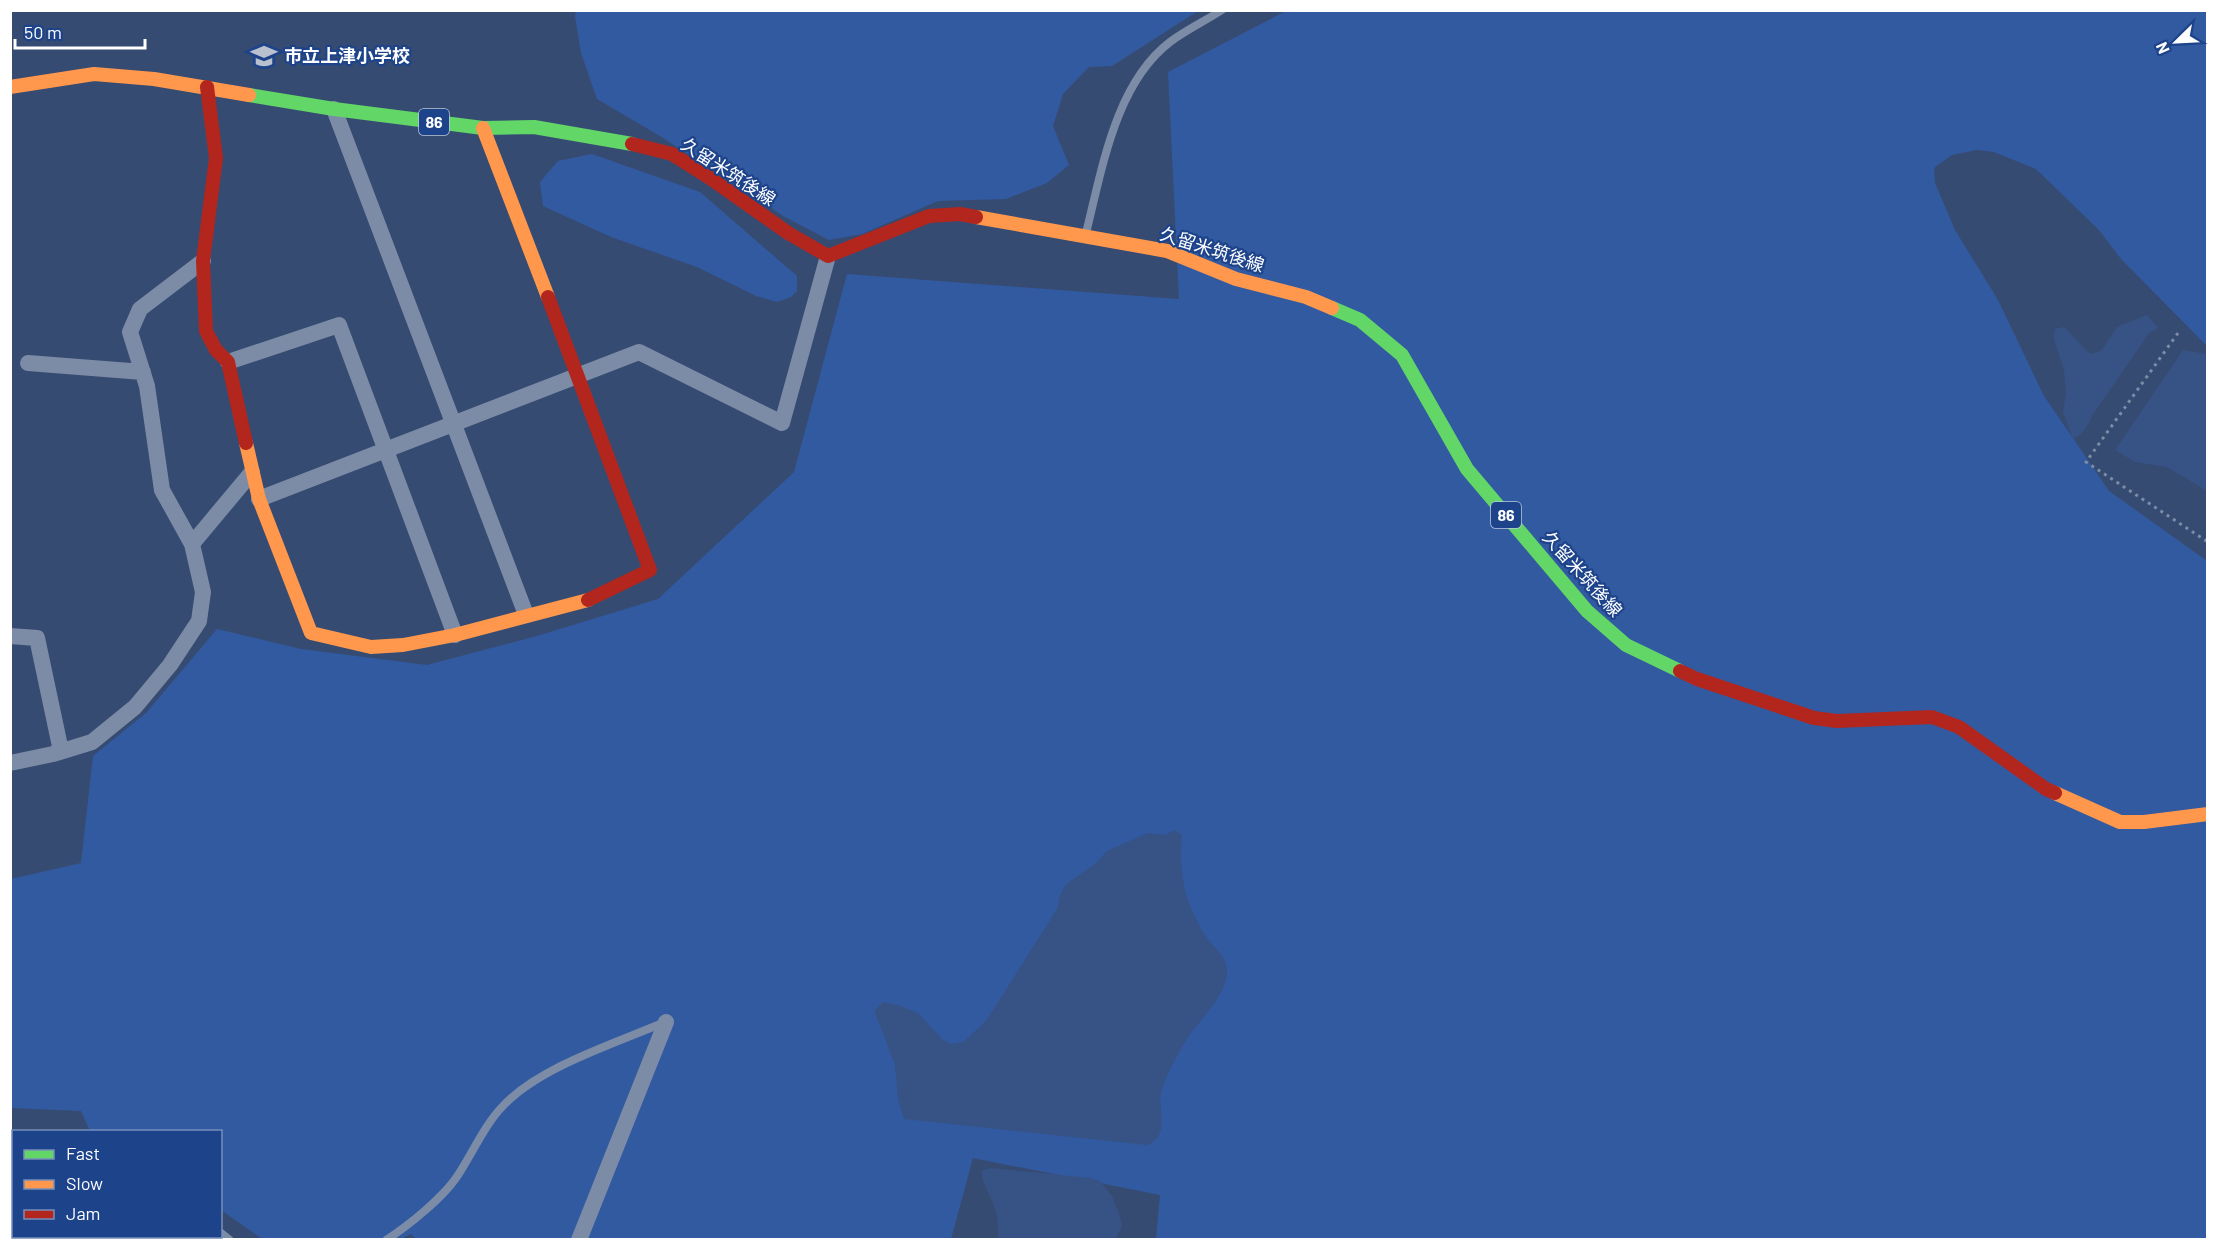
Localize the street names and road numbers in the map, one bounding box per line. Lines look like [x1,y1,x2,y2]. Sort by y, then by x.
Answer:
road number: 86 [419,109,449,135]
street label: 久留米筑後線 [677,133,780,210]
street label: 久留米筑後線 [1158,222,1267,276]
road number: 86 [1491,502,1521,528]
street label: 久留米筑後線 [1538,526,1627,621]

